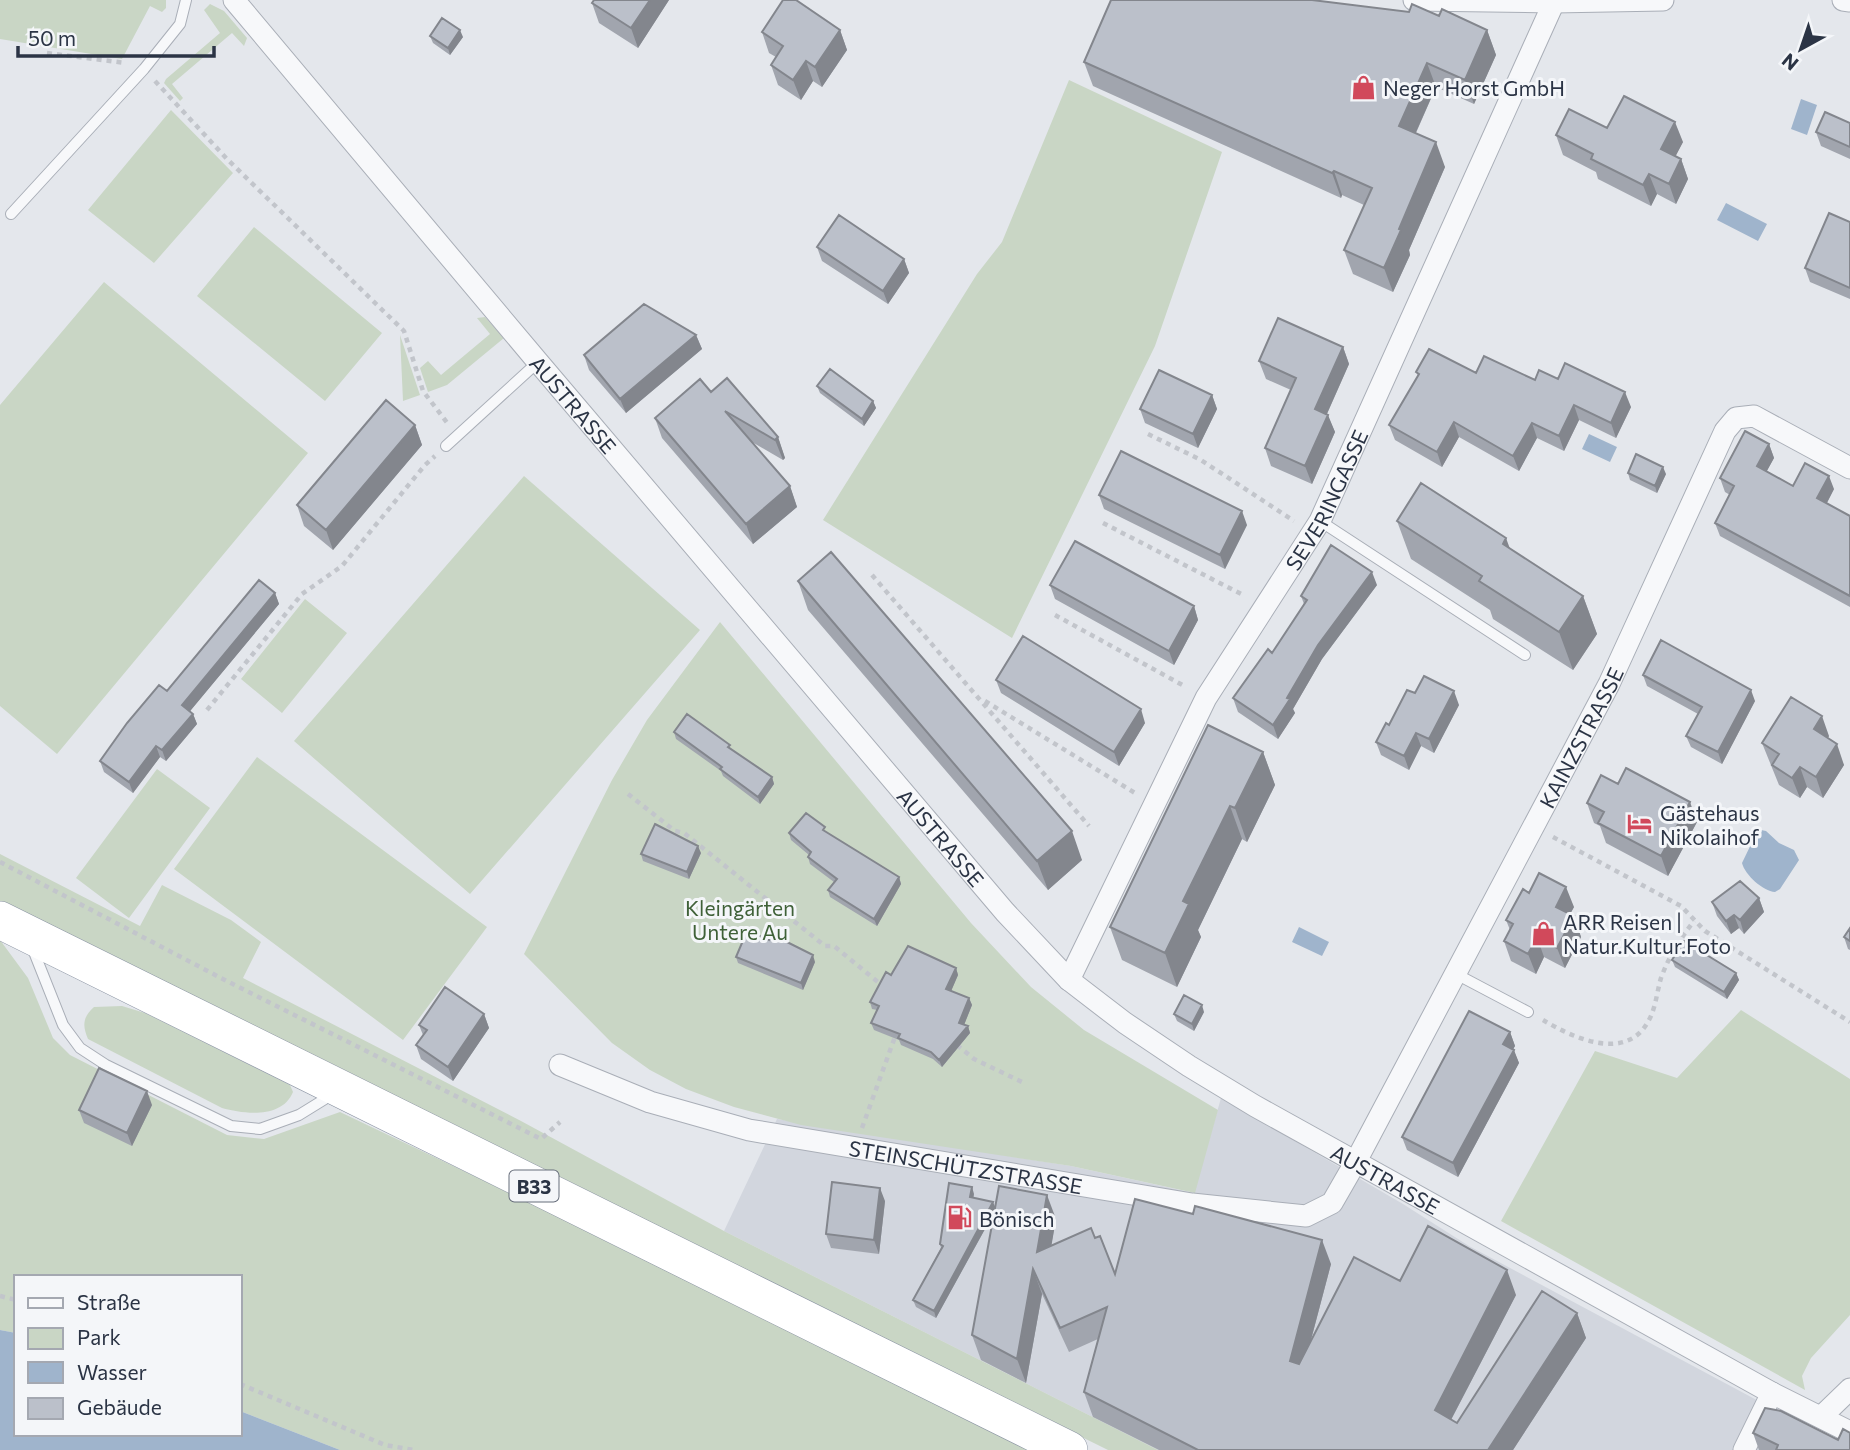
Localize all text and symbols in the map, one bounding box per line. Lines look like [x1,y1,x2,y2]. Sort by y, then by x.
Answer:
scale bar [18,14,214,58]
north arrow [1766,14,1836,84]
text: 50 m [28,25,76,50]
text: N [1777,49,1803,76]
shop icon: Neger Horst GmbH [1349,73,1377,101]
place label: Neger Horst GmbH [1383,75,1565,100]
street label: AUSTRASSE [525,350,622,458]
street label: SEVERINGASSE [1280,425,1372,574]
street label: KAINZSTRASSE [1533,663,1628,812]
street label: AUSTRASSE [893,783,990,891]
place label: Gästehaus Nikolaihof [1660,800,1760,849]
hotel icon: Gästehaus Nikolaihof [1626,810,1654,838]
park label: Kleingärten Untere Au [685,895,795,944]
place label: ARR Reisen | Natur.Kultur.Foto [1563,909,1731,958]
shop icon: ARR Reisen | Natur.Kultur.Foto [1529,919,1557,947]
street label: STEINSCHÜTZSTRASSE [847,1134,1084,1198]
street label: AUSTRASSE [1327,1138,1444,1219]
road number: B33 [510,1170,558,1202]
fuel station icon: Bönisch [945,1204,973,1232]
place label: Bönisch [979,1206,1055,1231]
legend [14,1275,242,1436]
text: Straße [77,1289,141,1314]
text: Park [77,1324,121,1349]
text: Wasser [77,1359,147,1384]
text: Gebäude [77,1394,162,1419]

